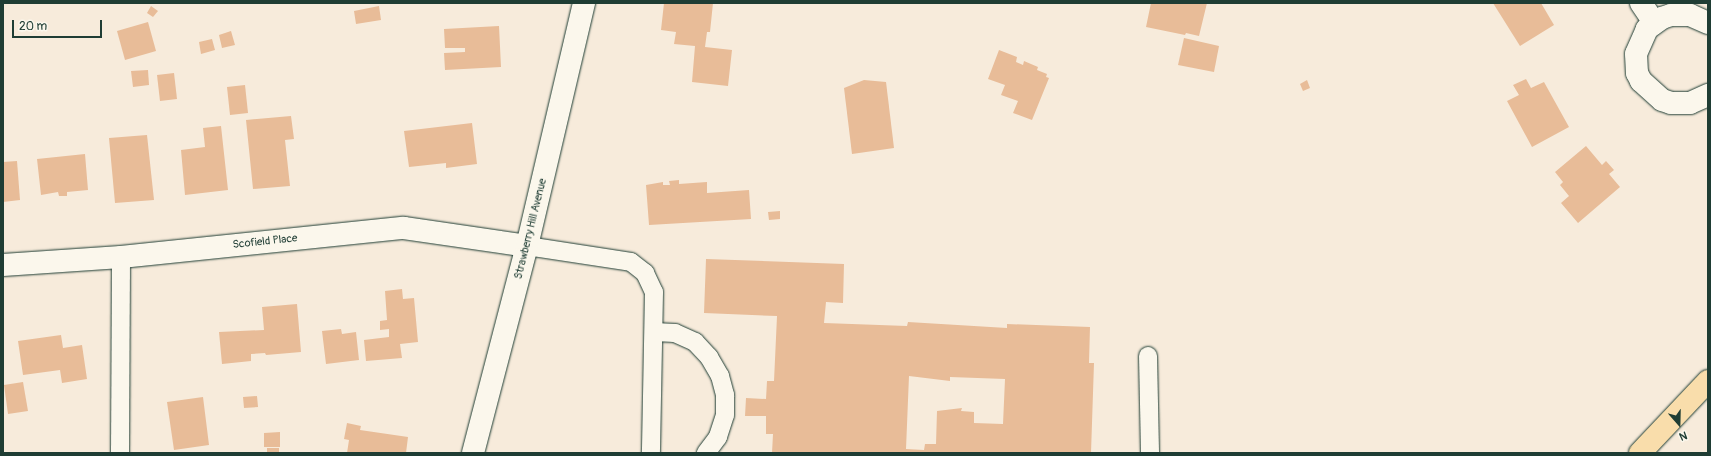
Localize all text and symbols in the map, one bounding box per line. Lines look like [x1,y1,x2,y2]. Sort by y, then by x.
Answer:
scale bar [14,12,104,38]
text: 20 m [19,19,47,34]
street label: Strawberry Hill Avenue [512,177,550,281]
street label: Scofield Place [232,232,298,252]
north arrow [1659,404,1699,444]
text: N [1678,428,1689,443]

